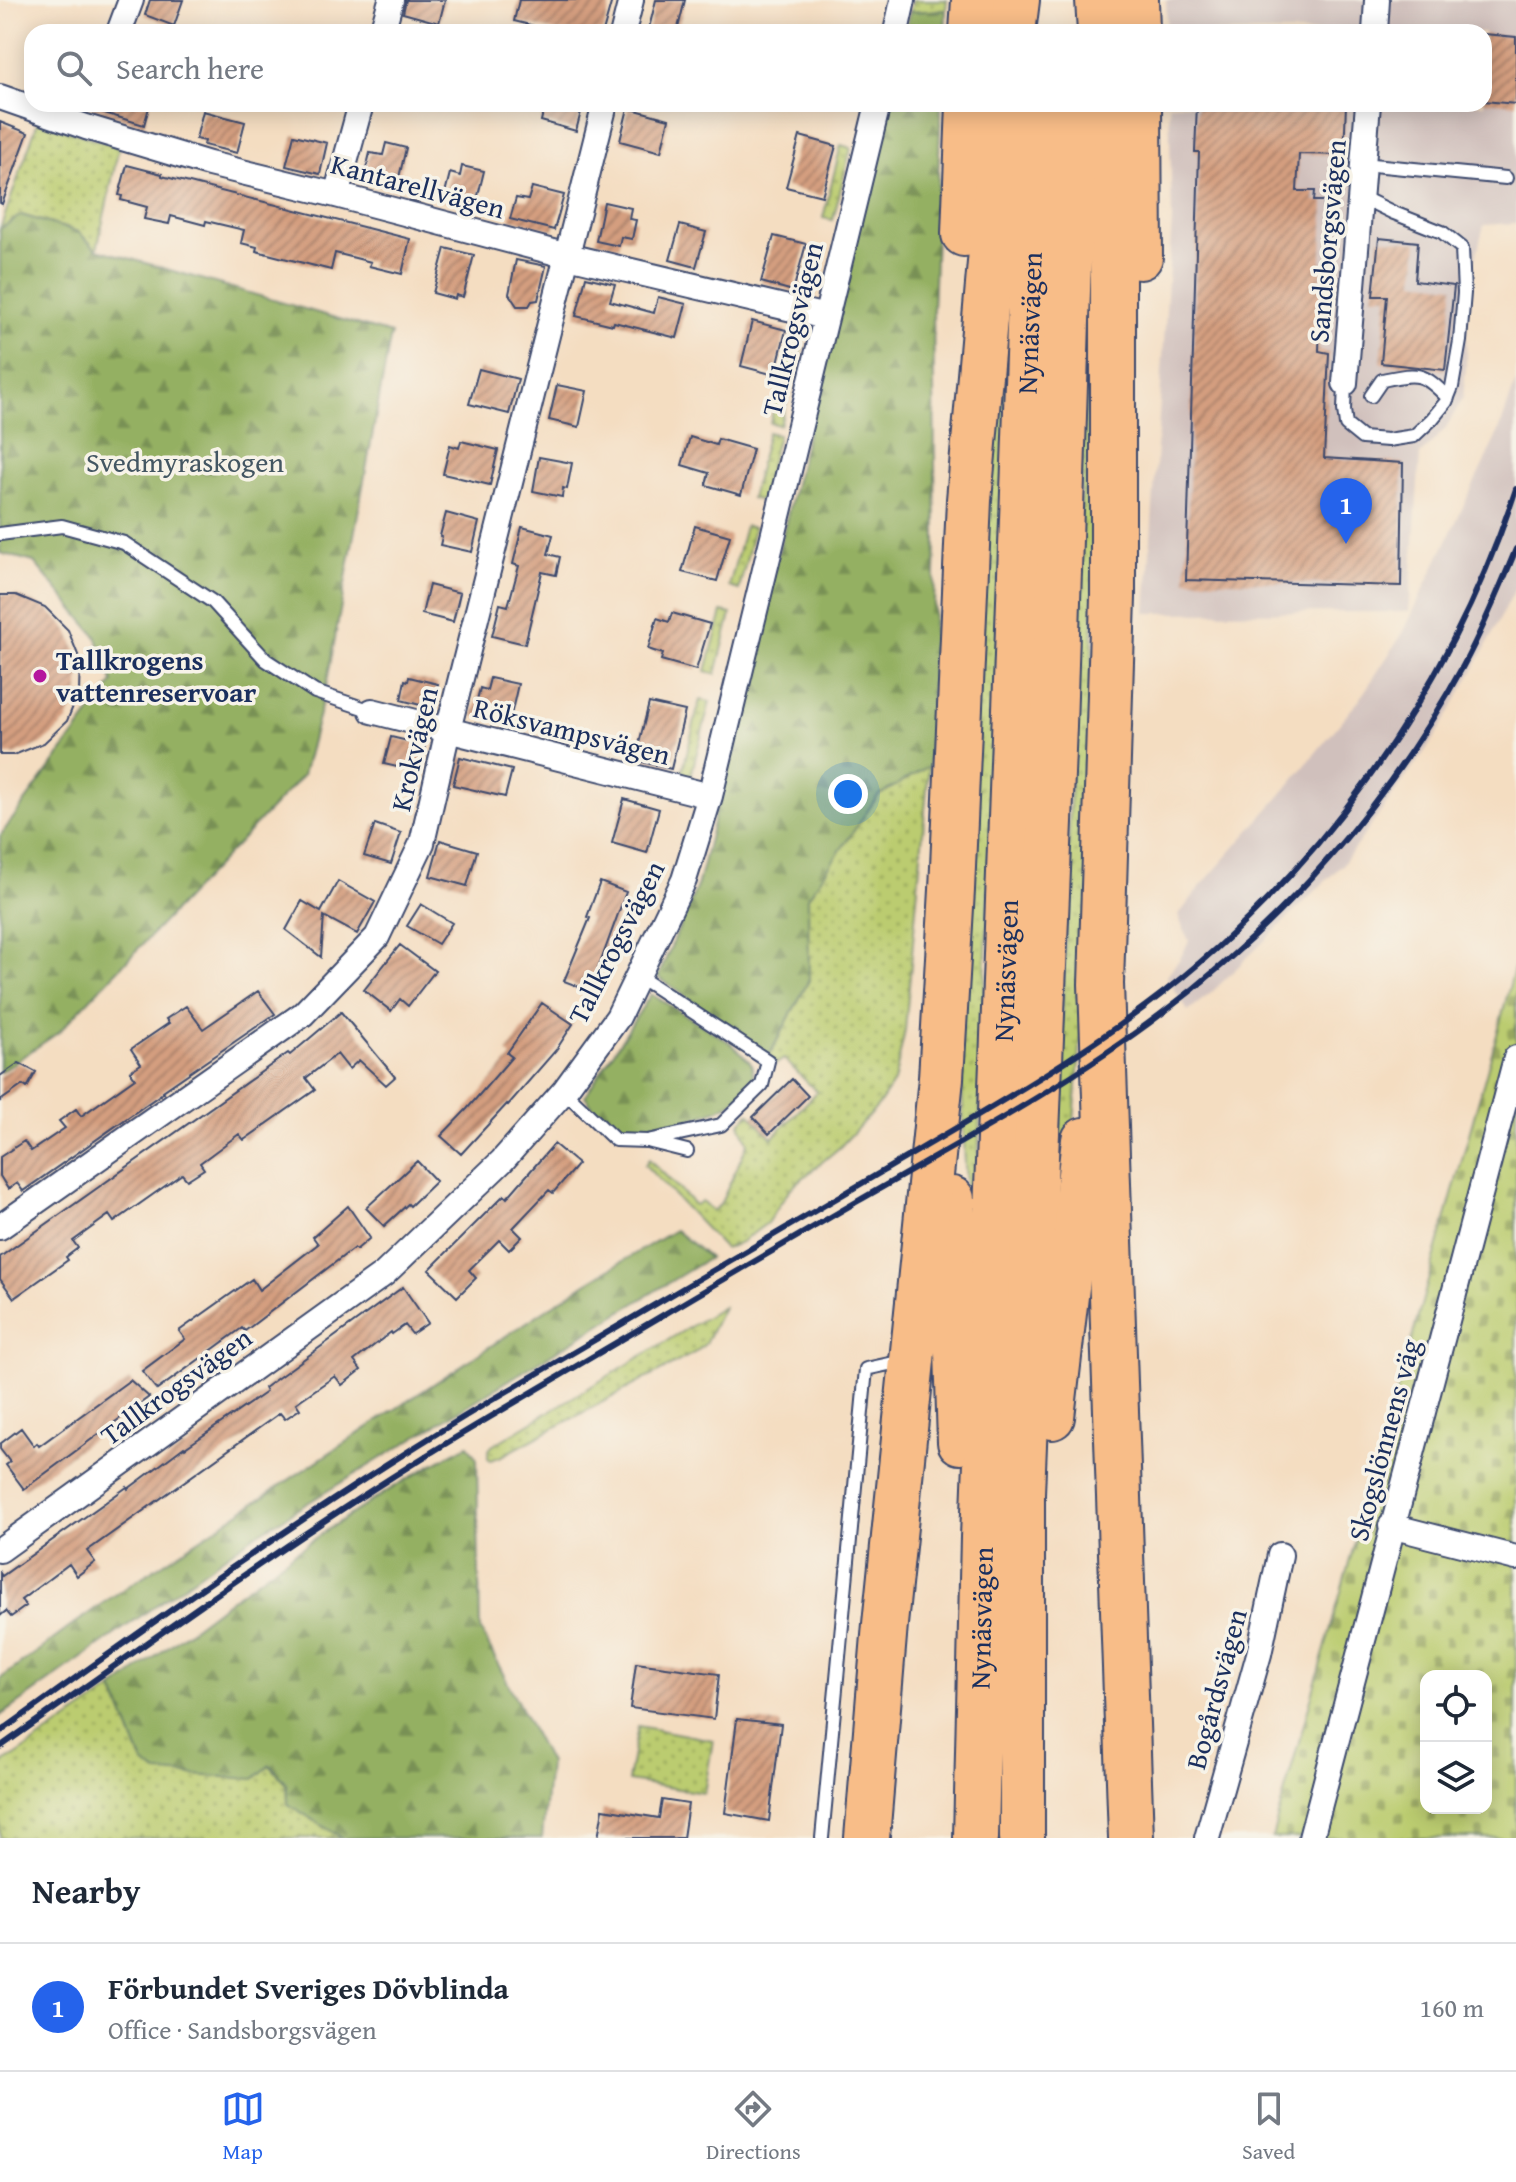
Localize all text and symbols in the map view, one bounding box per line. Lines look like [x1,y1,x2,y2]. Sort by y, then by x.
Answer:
search box [24,24,1492,112]
icon: search [52,46,96,90]
text: Search here [116,46,264,90]
street label: Sandsborgsvägen [1297,137,1356,344]
street label: Kantarellvägen [327,143,510,229]
street label: Tallkrogsvägen [750,237,833,420]
street label: Nynäsvägen [1006,251,1052,395]
park label: Svedmyraskogen [86,441,284,482]
pin: 1 [1320,478,1372,544]
place label: Tallkrogens vattenreservoar [56,639,257,712]
marker: Tallkrogens vattenreservoar [31,667,49,685]
street label: Krokvägen [379,683,448,815]
street label: Röksvampsvägen [469,686,675,775]
your location [828,774,868,814]
street label: Tallkrogsvägen [557,853,674,1030]
street label: Nynäsvägen [982,898,1028,1042]
street label: Tallkrogsvägen [92,1316,260,1455]
street label: Skogslönnens väg [1337,1334,1430,1545]
street label: Nynäsvägen [958,1546,1003,1690]
street label: Bogårdsvägen [1174,1604,1257,1774]
map controls [1420,1670,1492,1814]
button: locate [1420,1670,1492,1742]
button: layers [1420,1742,1492,1814]
text: Nearby [32,1866,141,1915]
text: Förbundet Sveriges Dövblinda [108,1966,509,2010]
text: 1 [51,1988,65,2027]
text: 160 m [1419,1988,1484,2027]
text: Office · Sandsborgsvägen [108,2010,377,2049]
tab: Map [221,2087,265,2167]
tab: Directions [706,2087,801,2167]
tab: Saved [1242,2087,1295,2167]

